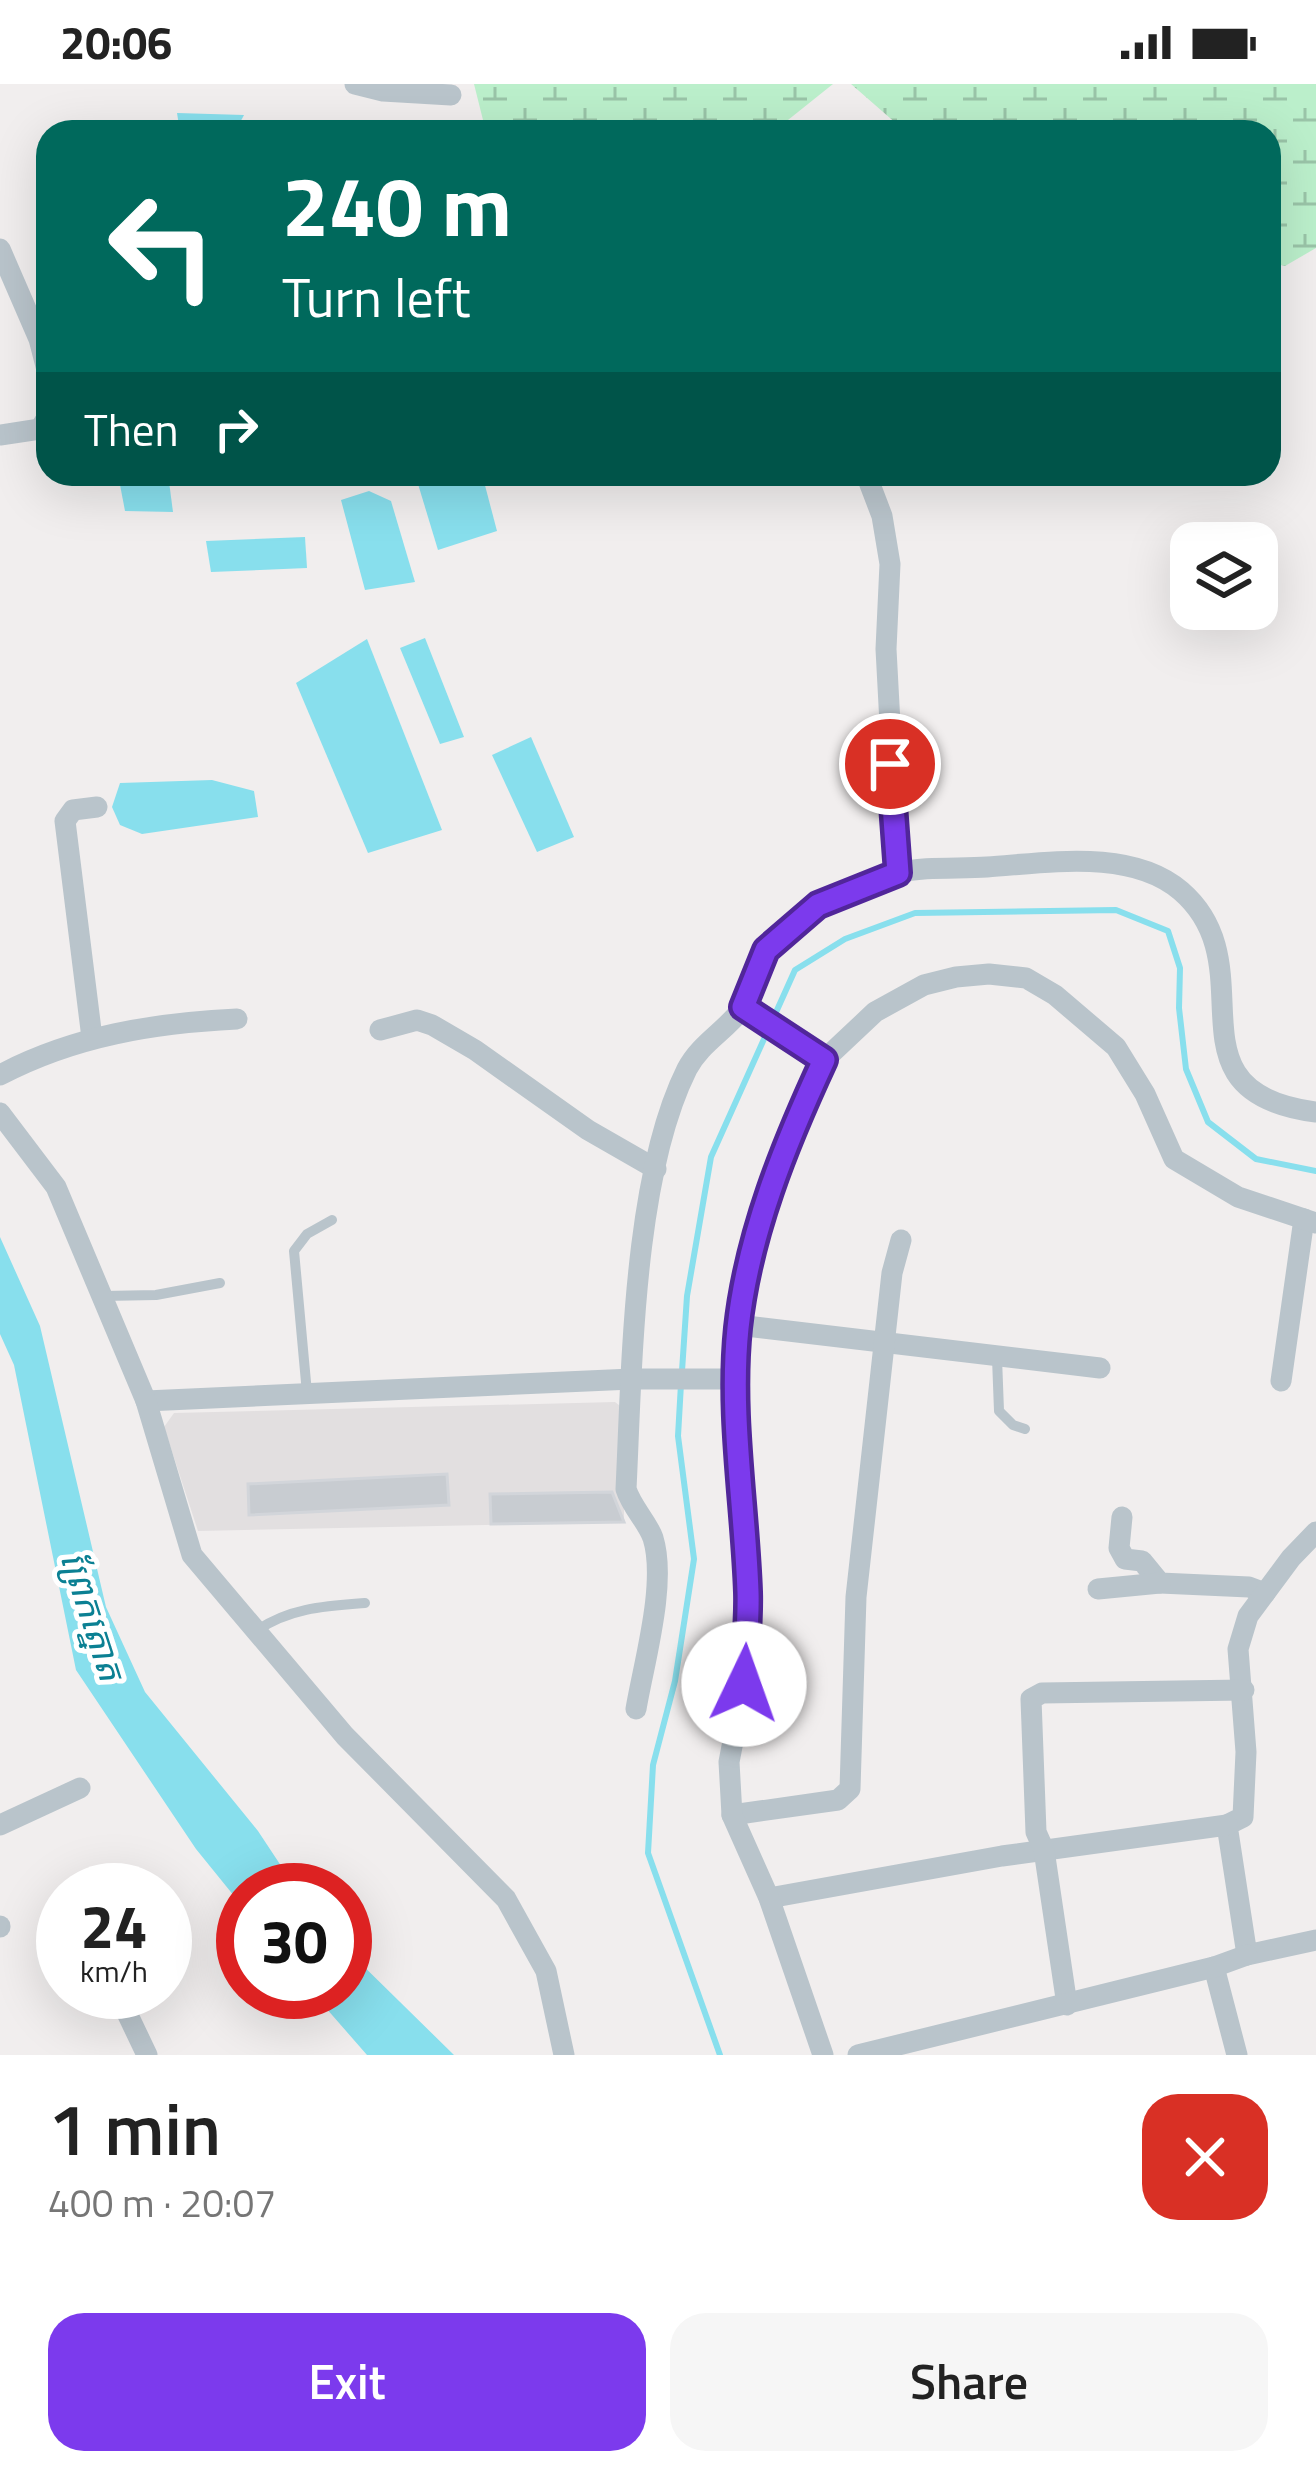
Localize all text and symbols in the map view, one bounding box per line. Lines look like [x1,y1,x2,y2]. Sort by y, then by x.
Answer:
text: 20:06 [60,8,172,76]
text: 240 m [282,141,512,269]
icon: left [84,168,240,324]
text: Turn left [282,256,471,338]
text: Then [84,395,179,463]
icon: right [203,396,269,462]
map controls [1170,522,1278,630]
button: layers [1170,522,1278,630]
pin [839,713,941,815]
icon: arrive [857,731,923,797]
water label: ព្រែកត្នោត [47,1544,141,1690]
position arrow [681,1621,807,1747]
speed limit sign: 30 [216,1863,372,2019]
text: 24 [80,1880,148,1971]
text: km/h [80,1948,148,1994]
text: 1 min [48,2073,221,2183]
button: close [1142,2094,1268,2220]
text: 400 m · 20:07 [48,2173,276,2232]
button: Exit [48,2313,646,2451]
button: Share [670,2313,1268,2451]

